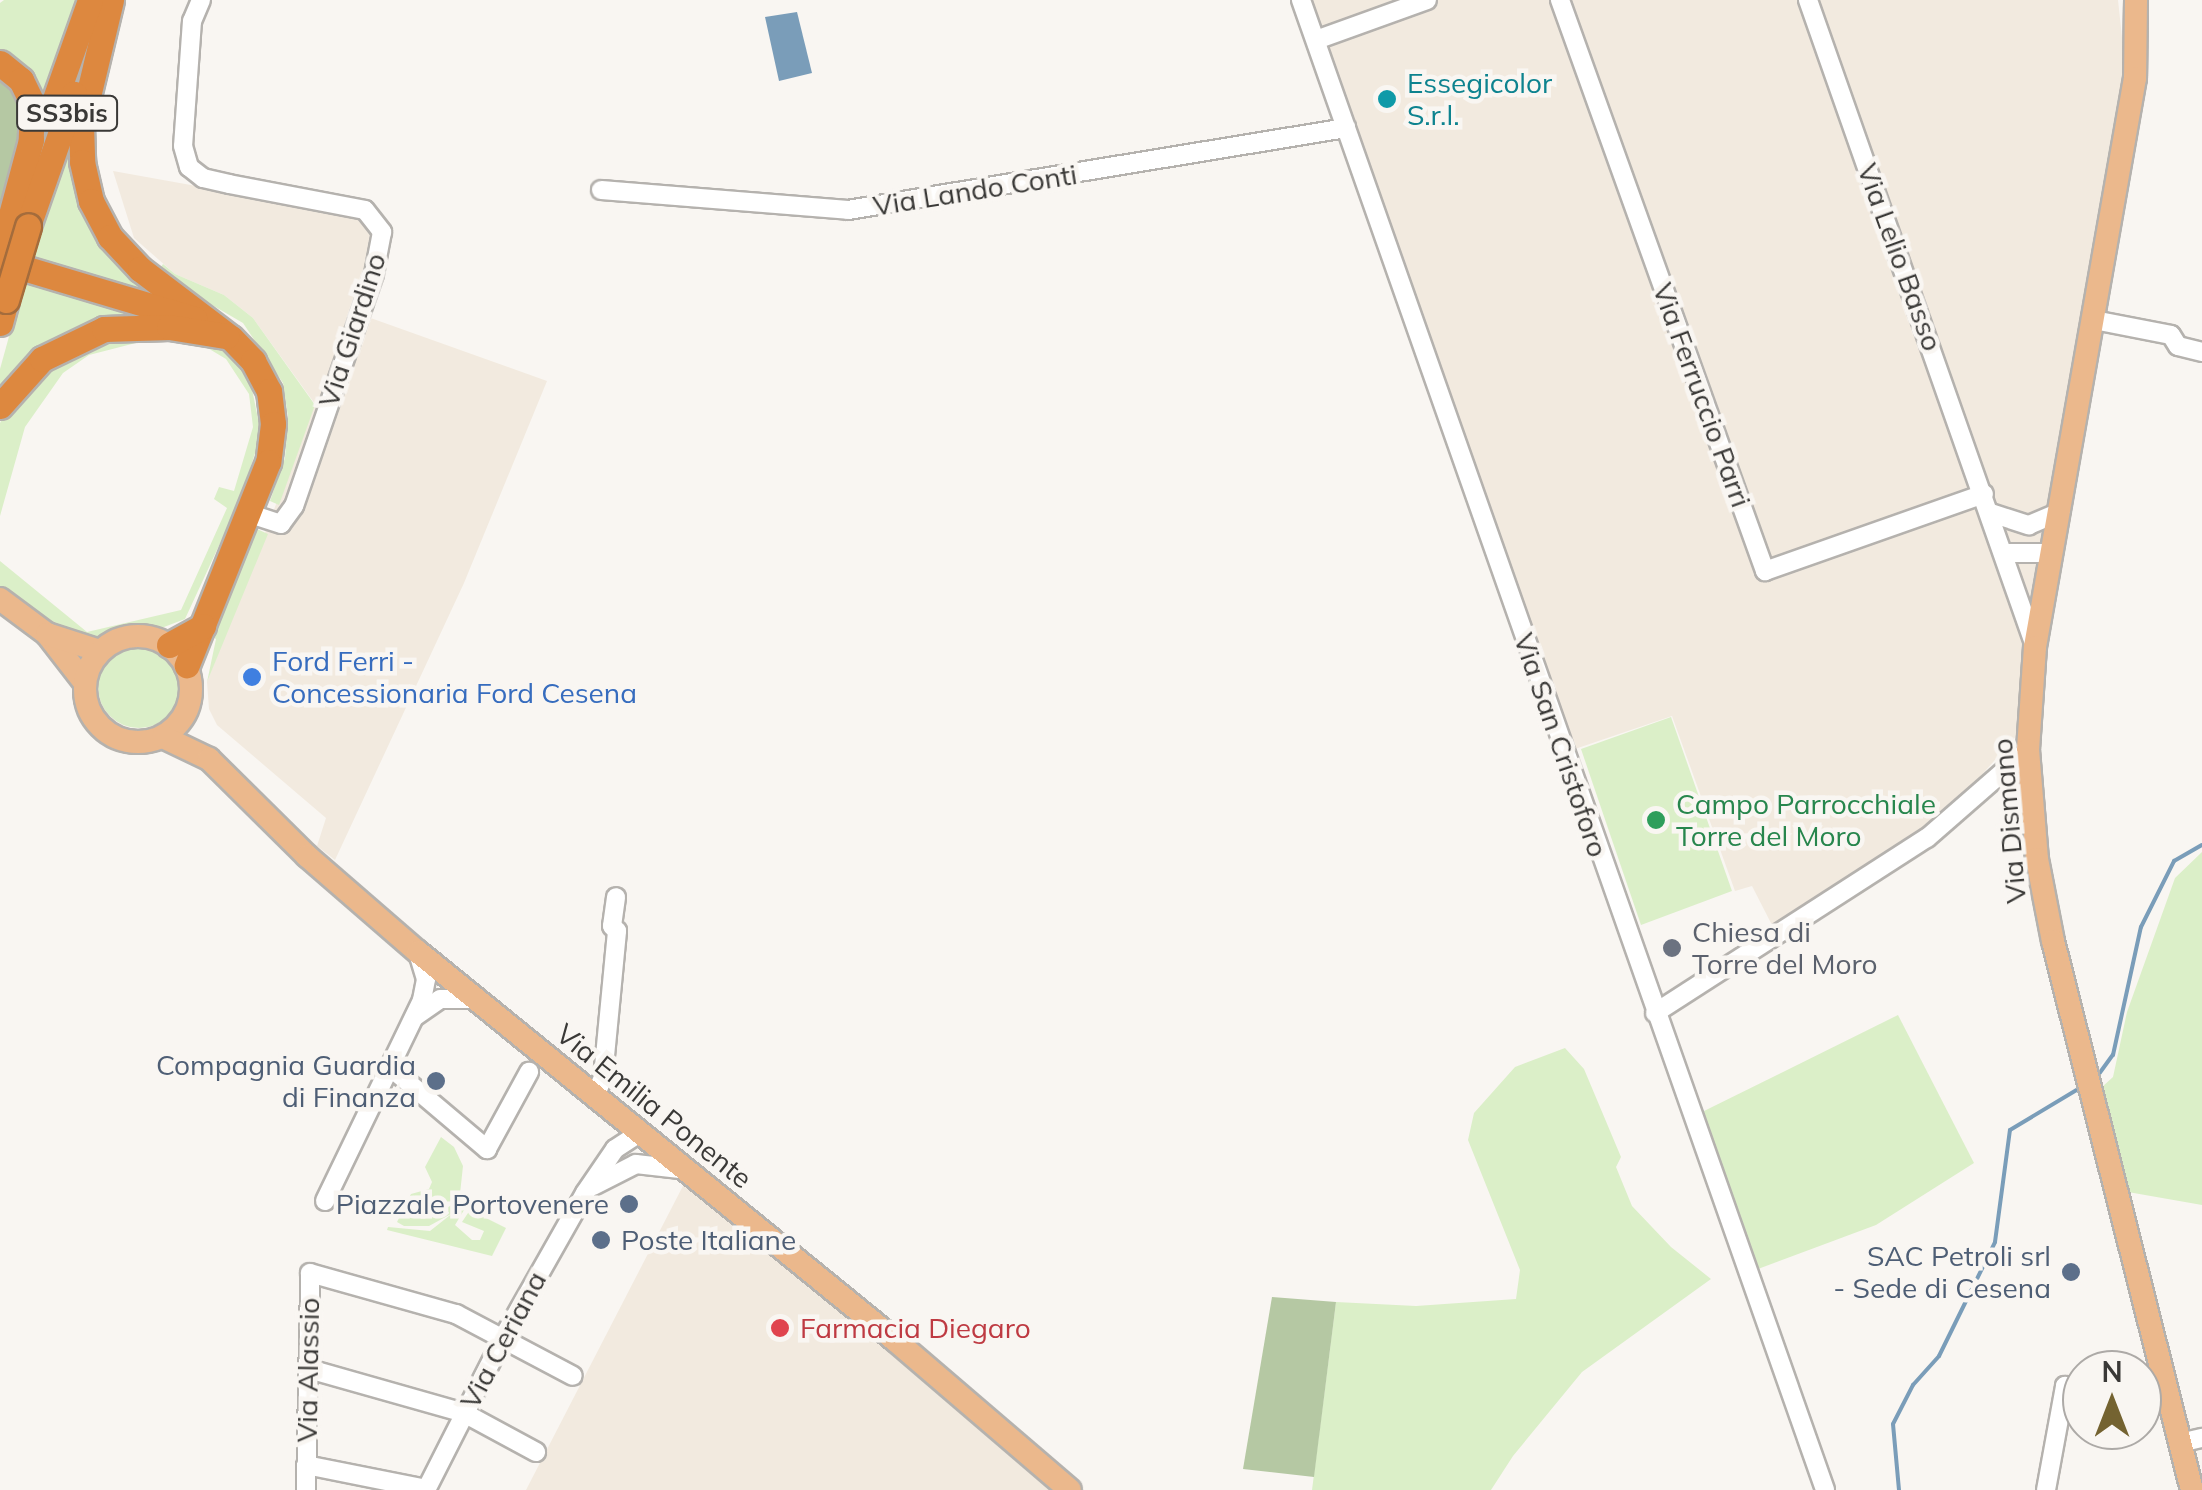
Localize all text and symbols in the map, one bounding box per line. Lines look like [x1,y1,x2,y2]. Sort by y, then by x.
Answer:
place label: Essegicolor S.r.l. [1407,66,1552,132]
marker: Essegicolor S.r.l. [1376,88,1398,110]
road number: SS3bis [15,93,120,133]
street label: Via Lando Conti [871,157,1079,223]
street label: Via Lelio Basso [1851,159,1949,355]
street label: Via Giardino [311,249,393,411]
street label: Via Ferruccio Parri [1646,278,1758,512]
street label: Via San Cristoforo [1507,629,1615,861]
place label: Ford Ferri - Concessionaria Ford Cesena [272,644,637,710]
marker: Ford Ferri - Concessionaria Ford Cesena [241,666,263,688]
street label: Via Dismano [1985,737,2033,905]
place label: Campo Parrocchiale Torre del Moro [1676,787,1936,853]
marker: Campo Parrocchiale Torre del Moro [1645,809,1667,831]
place label: Chiesa di Torre del Moro [1692,915,1877,981]
marker: Chiesa di Torre del Moro [1661,937,1683,959]
street label: Via Emilia Ponente [549,1017,759,1195]
place label: Compagnia Guardia di Finanza [156,1048,416,1114]
marker: Compagnia Guardia di Finanza [425,1070,447,1092]
place label: Piazzale Portovenere [336,1187,609,1221]
marker: Piazzale Portovenere [618,1193,640,1215]
place label: Poste Italiane [621,1223,796,1257]
marker: Poste Italiane [590,1229,612,1251]
place label: SAC Petroli srl - Sede di Cesena [1833,1239,2051,1305]
marker: SAC Petroli srl - Sede di Cesena [2060,1261,2082,1283]
street label: Via Ceriana [453,1266,553,1414]
street label: Via Alassio [290,1297,326,1443]
place label: Farmacia Diegaro [800,1311,1031,1345]
marker: Farmacia Diegaro [769,1317,791,1339]
north arrow [2062,1350,2162,1450]
text: N [2101,1354,2123,1389]

